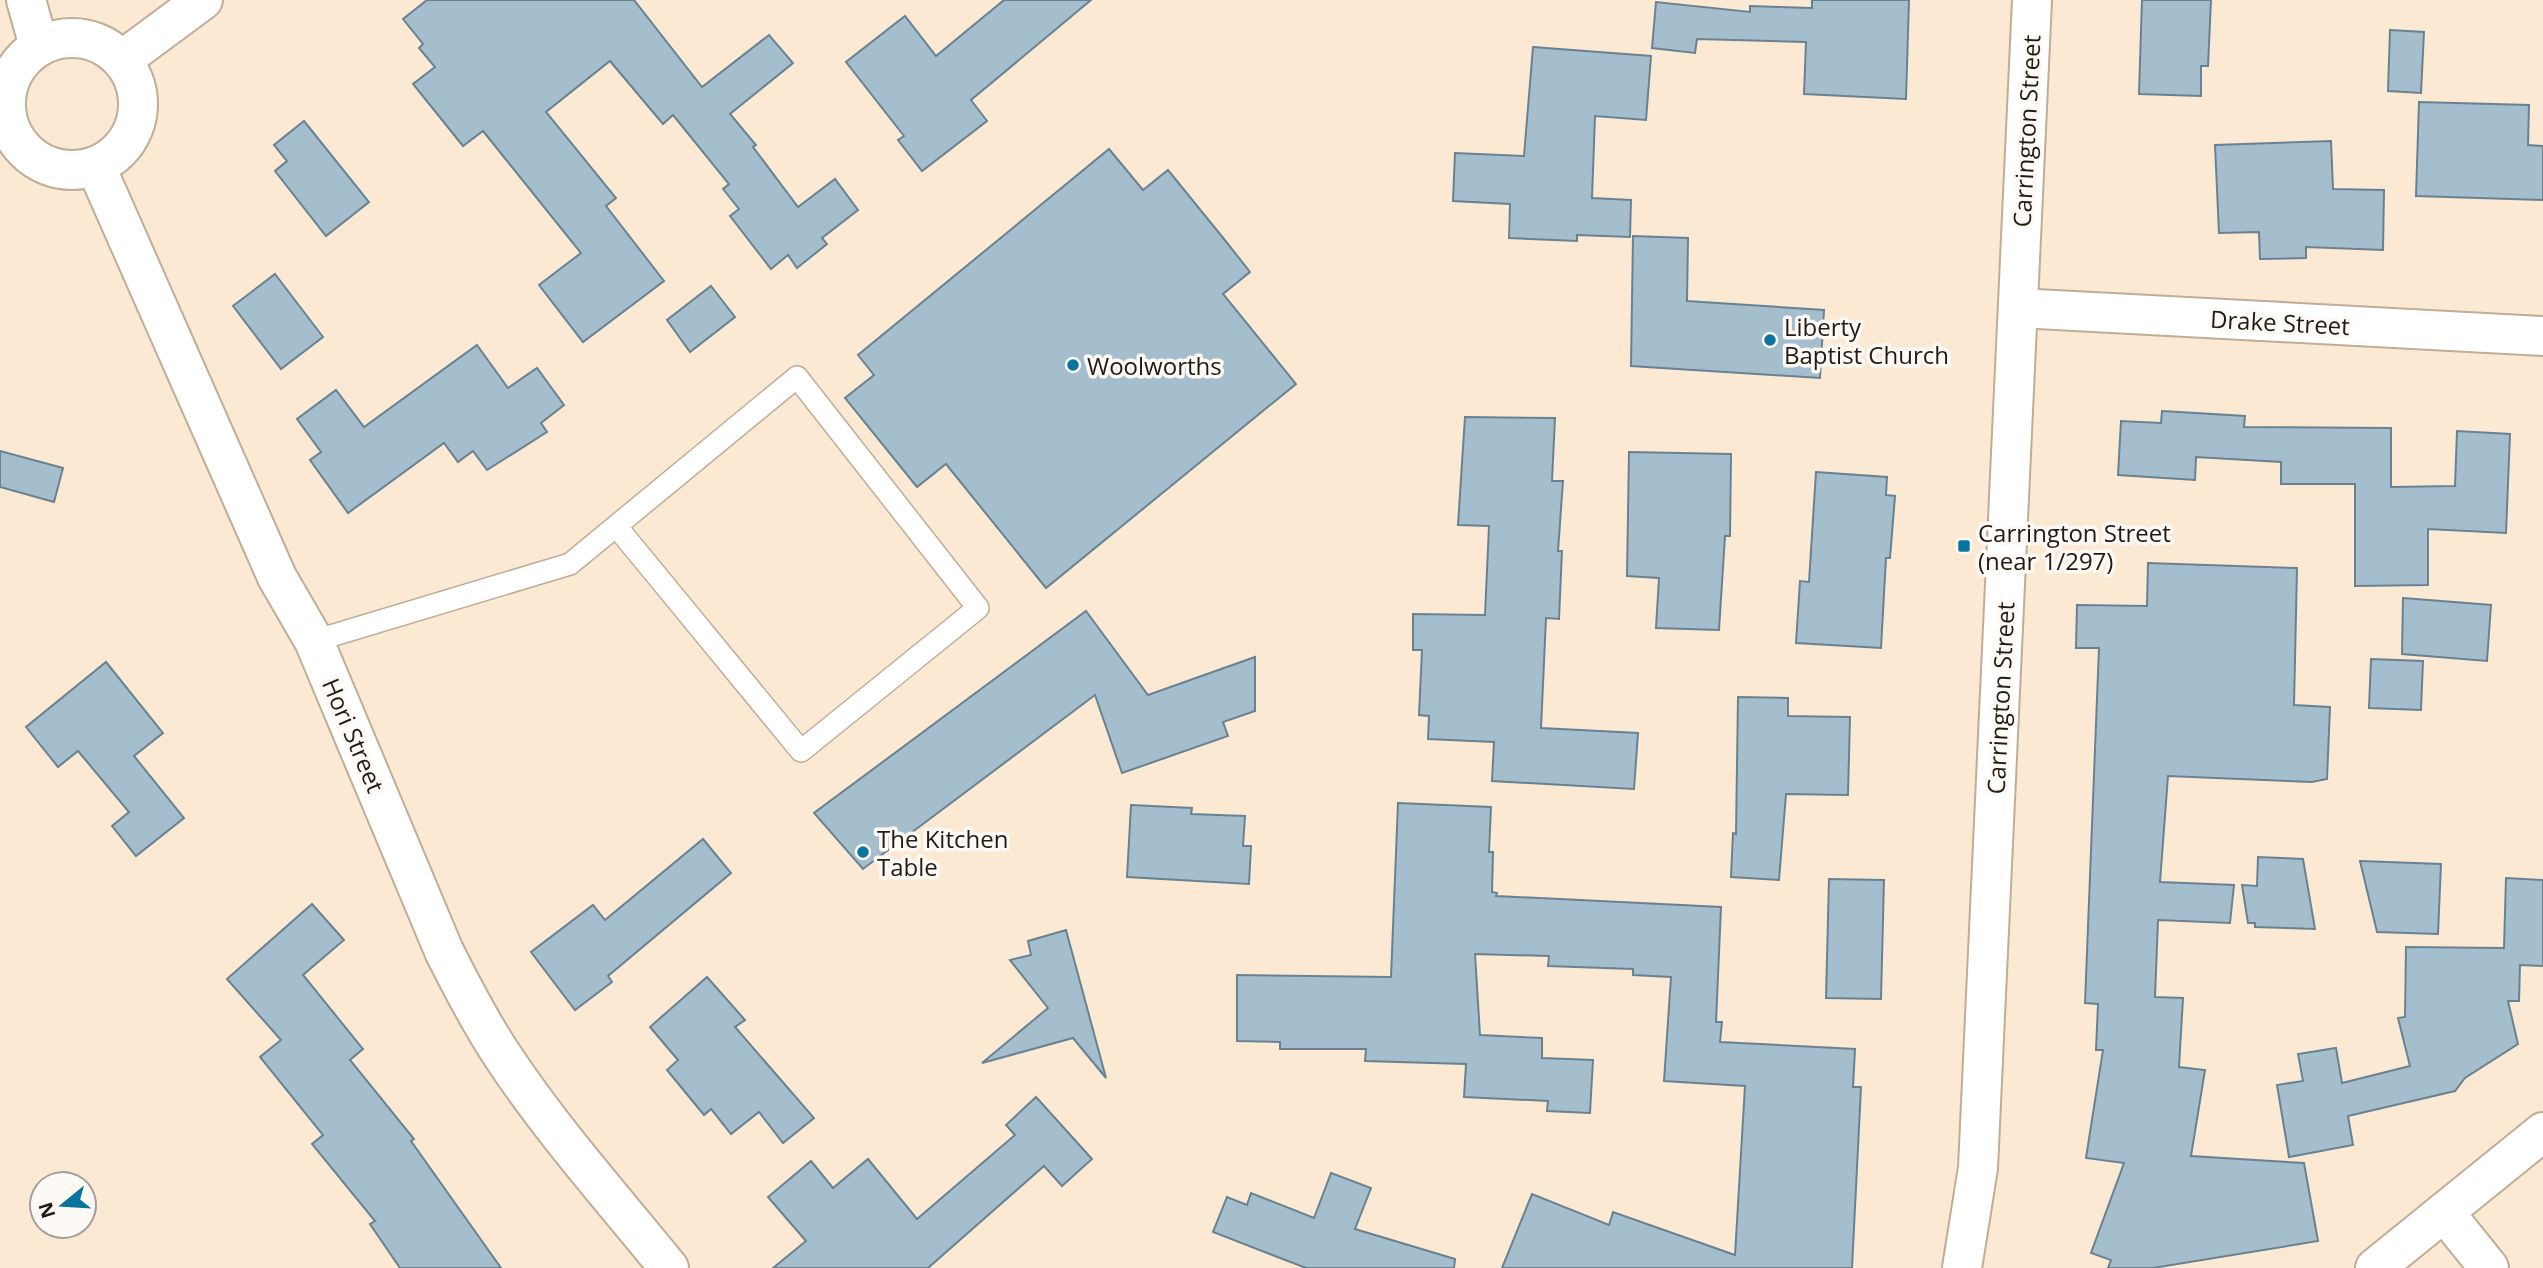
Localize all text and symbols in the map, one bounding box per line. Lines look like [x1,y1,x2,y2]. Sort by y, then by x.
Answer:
street label: Carrington Street [2004,34,2048,228]
street label: Drake Street [2209,302,2351,342]
place label: Liberty Baptist Church [1784,310,1949,371]
marker: Liberty Baptist Church [1762,332,1778,348]
place label: Woolworths [1087,349,1222,382]
marker: Woolworths [1065,357,1081,373]
place label: Carrington Street (near 1/297) [1978,516,2171,577]
marker: Carrington Street (near 1/297) [1956,538,1972,554]
street label: Carrington Street [1978,601,2022,795]
street label: Hori Street [315,673,393,797]
place label: The Kitchen Table [877,822,1008,883]
marker: The Kitchen Table [855,844,871,860]
north arrow [28,1170,98,1240]
text: N [32,1199,62,1222]

